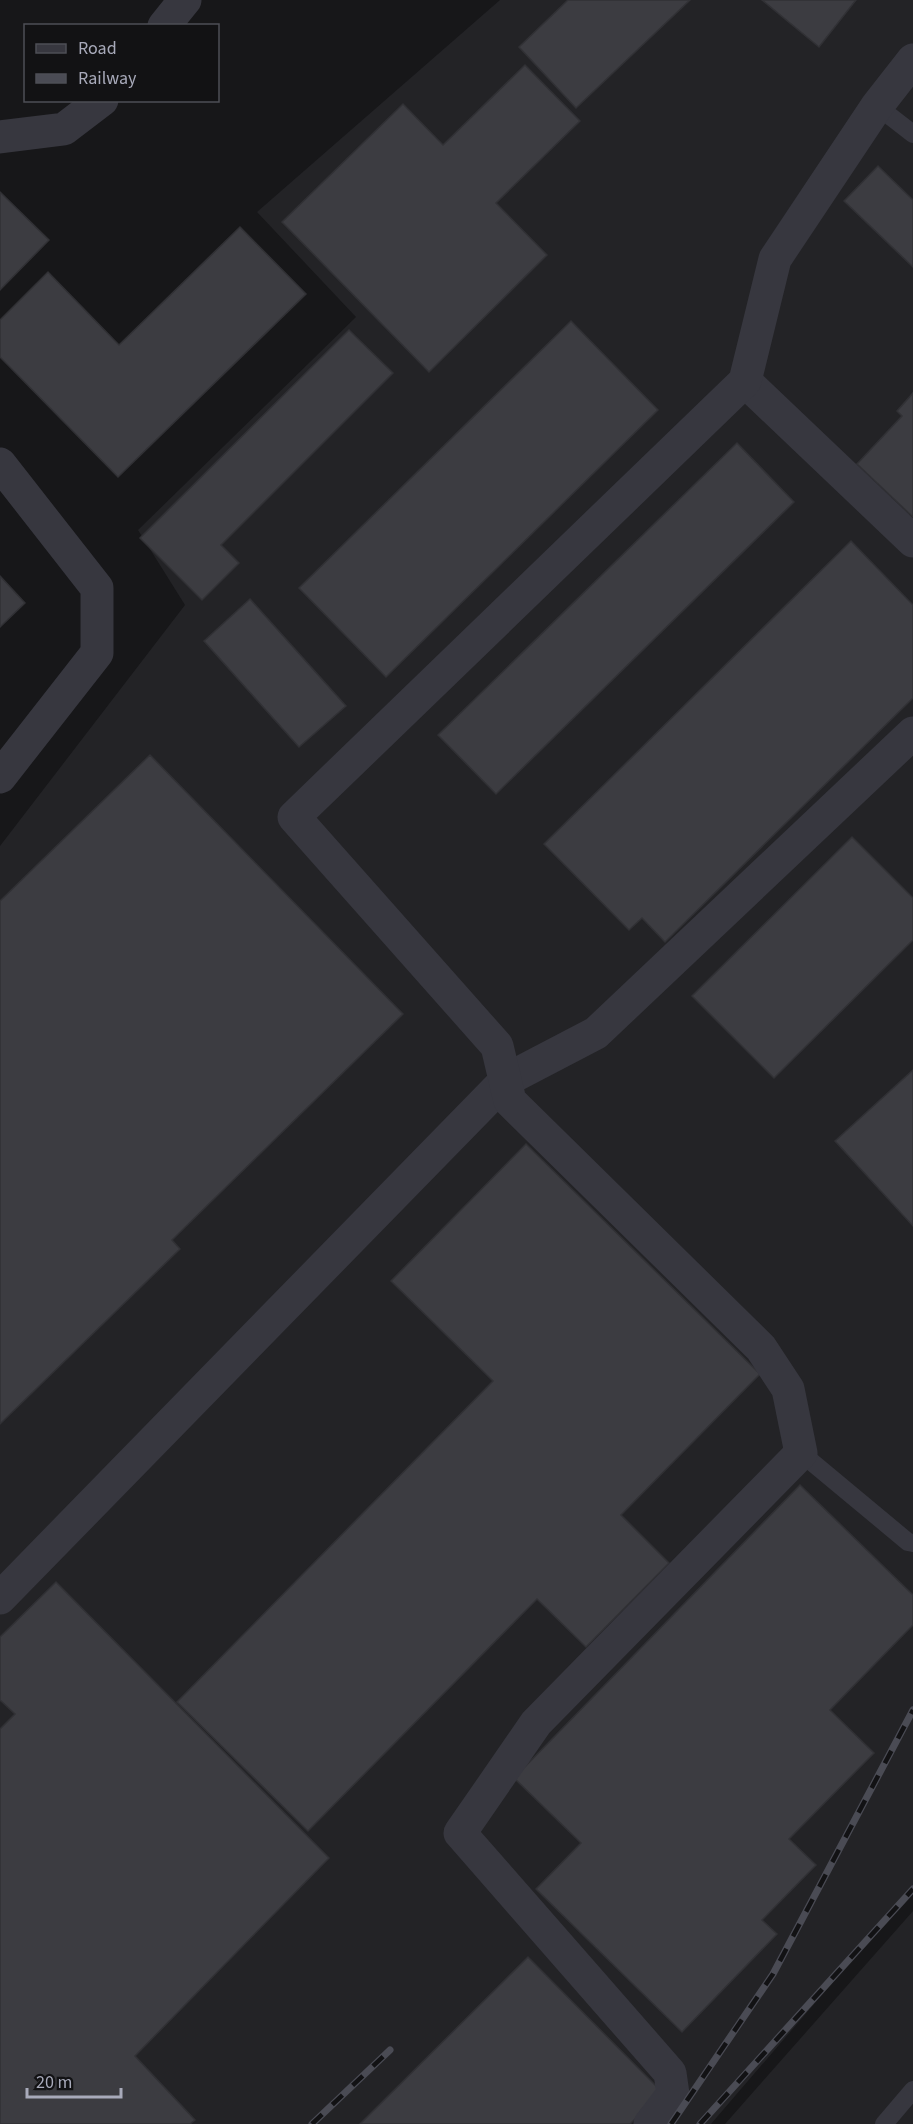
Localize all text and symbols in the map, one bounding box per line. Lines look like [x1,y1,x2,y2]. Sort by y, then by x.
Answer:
legend [24,24,219,102]
text: Road [78,36,117,61]
text: Railway [78,66,137,91]
scale bar [27,2061,122,2099]
text: 20 m [36,2070,72,2095]

